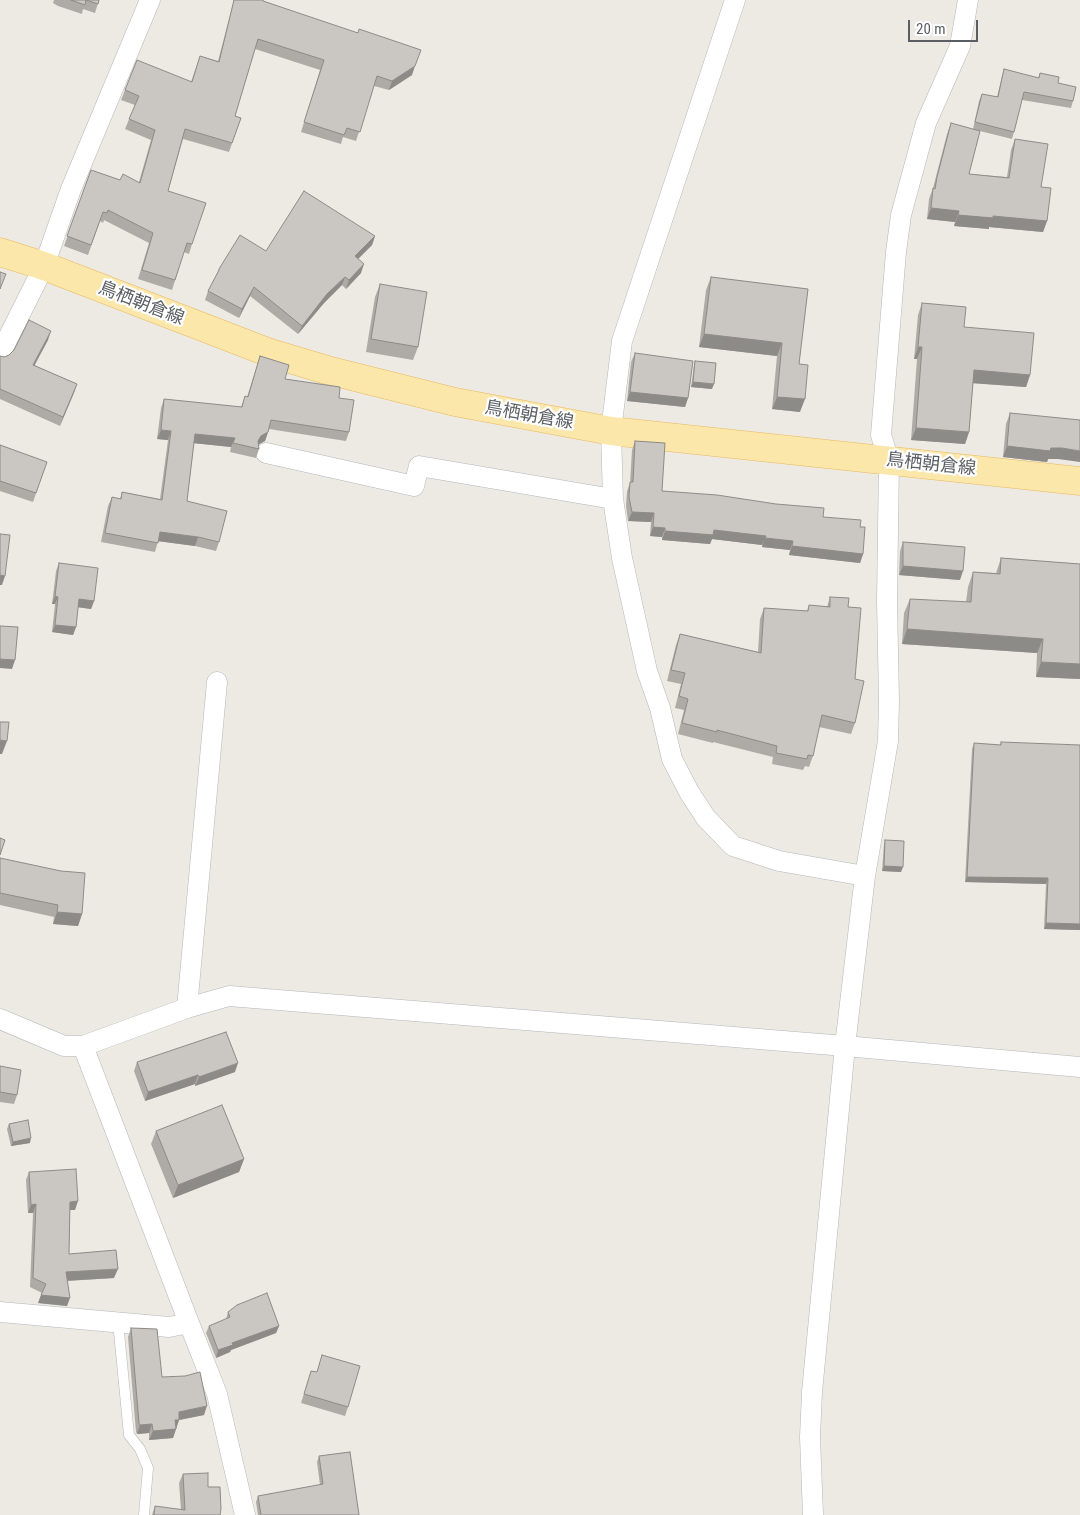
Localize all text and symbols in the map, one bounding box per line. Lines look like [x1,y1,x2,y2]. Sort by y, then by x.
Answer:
scale bar [910,10,980,42]
text: 20 m [916,20,946,38]
street label: 鳥栖朝倉線 [95,278,187,330]
street label: 鳥栖朝倉線 [483,398,575,434]
street label: 鳥栖朝倉線 [885,450,977,480]

